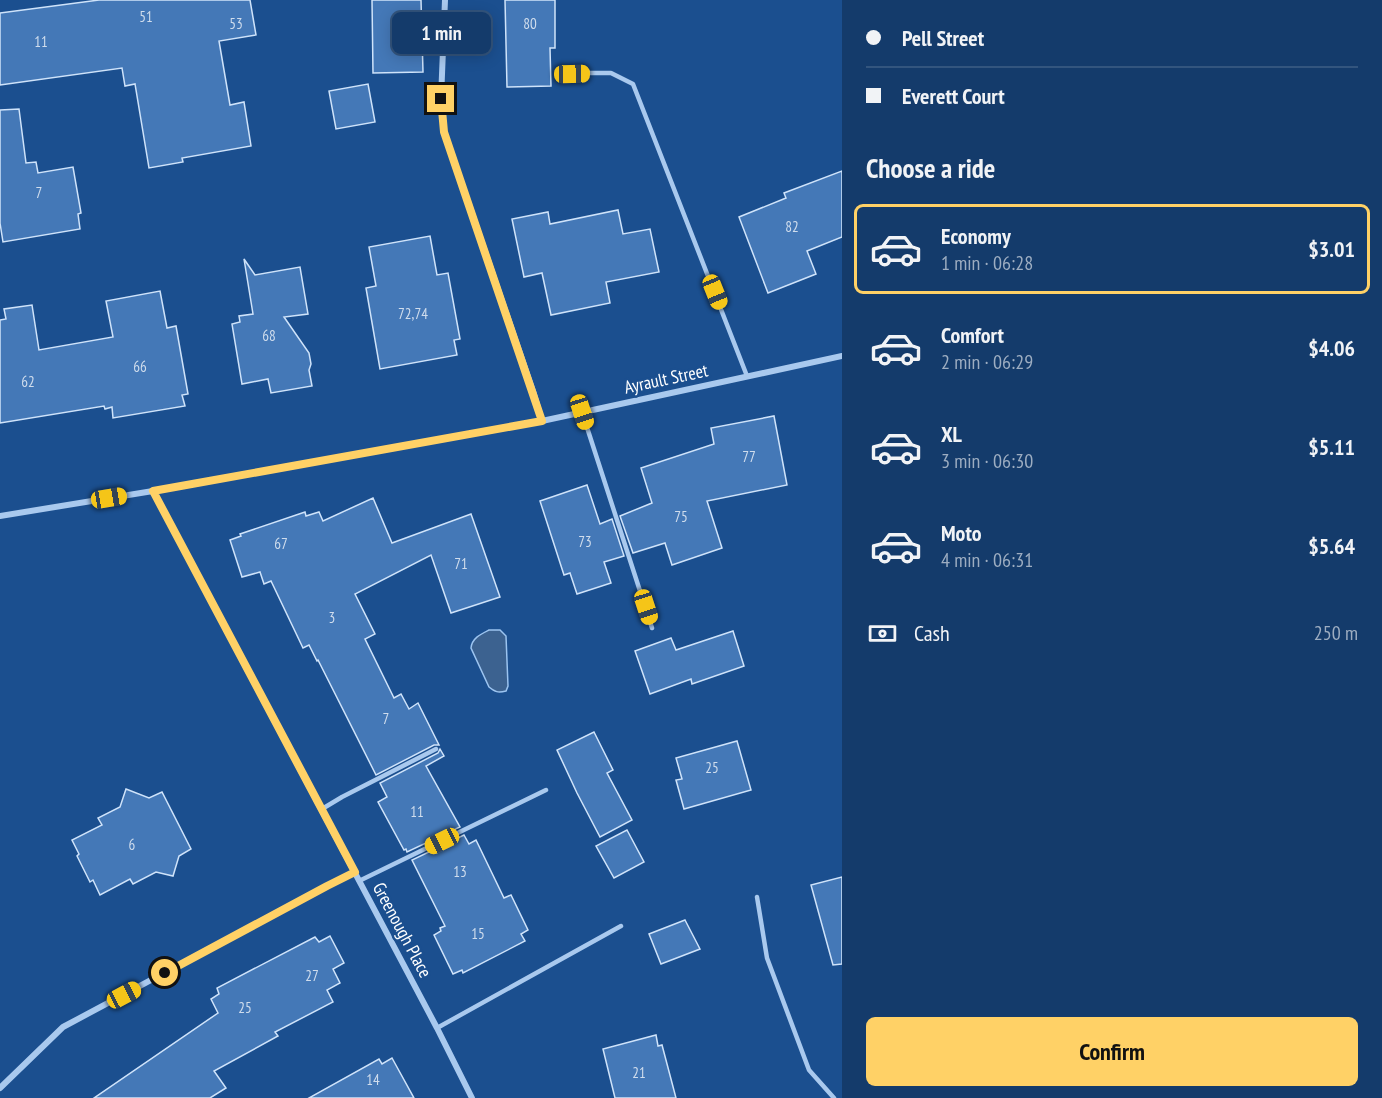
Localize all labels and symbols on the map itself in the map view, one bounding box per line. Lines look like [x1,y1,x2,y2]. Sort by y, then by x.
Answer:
house number: 51 [139,7,153,26]
callout: 1 min [392,12,490,54]
house number: 53 [229,14,243,33]
house number: 80 [523,14,537,33]
house number: 11 [34,32,48,51]
car [554,65,590,83]
route end [427,85,454,112]
house number: 7 [36,183,42,202]
house number: 82 [785,217,799,236]
car [700,272,730,312]
house number: 72,74 [398,304,428,323]
house number: 68 [262,326,276,345]
house number: 66 [133,357,147,376]
street label: Ayrault Street [622,358,710,399]
house number: 62 [21,372,35,391]
car [568,392,596,432]
house number: 77 [742,447,756,466]
car [90,486,128,510]
house number: 75 [674,507,688,526]
house number: 73 [578,532,592,551]
house number: 67 [274,534,288,553]
house number: 71 [454,554,468,573]
car [632,587,660,627]
house number: 3 [329,608,335,627]
house number: 7 [383,709,389,728]
house number: 25 [705,758,719,777]
house number: 11 [410,802,424,821]
car [422,825,462,857]
house number: 6 [129,835,136,854]
house number: 13 [453,862,467,881]
street label: Greenough Place [368,878,437,981]
house number: 15 [471,924,485,943]
route start [151,959,178,986]
house number: 27 [305,966,319,985]
car [104,979,144,1011]
house number: 25 [238,998,252,1017]
house number: 21 [632,1063,646,1082]
house number: 14 [366,1070,380,1089]

